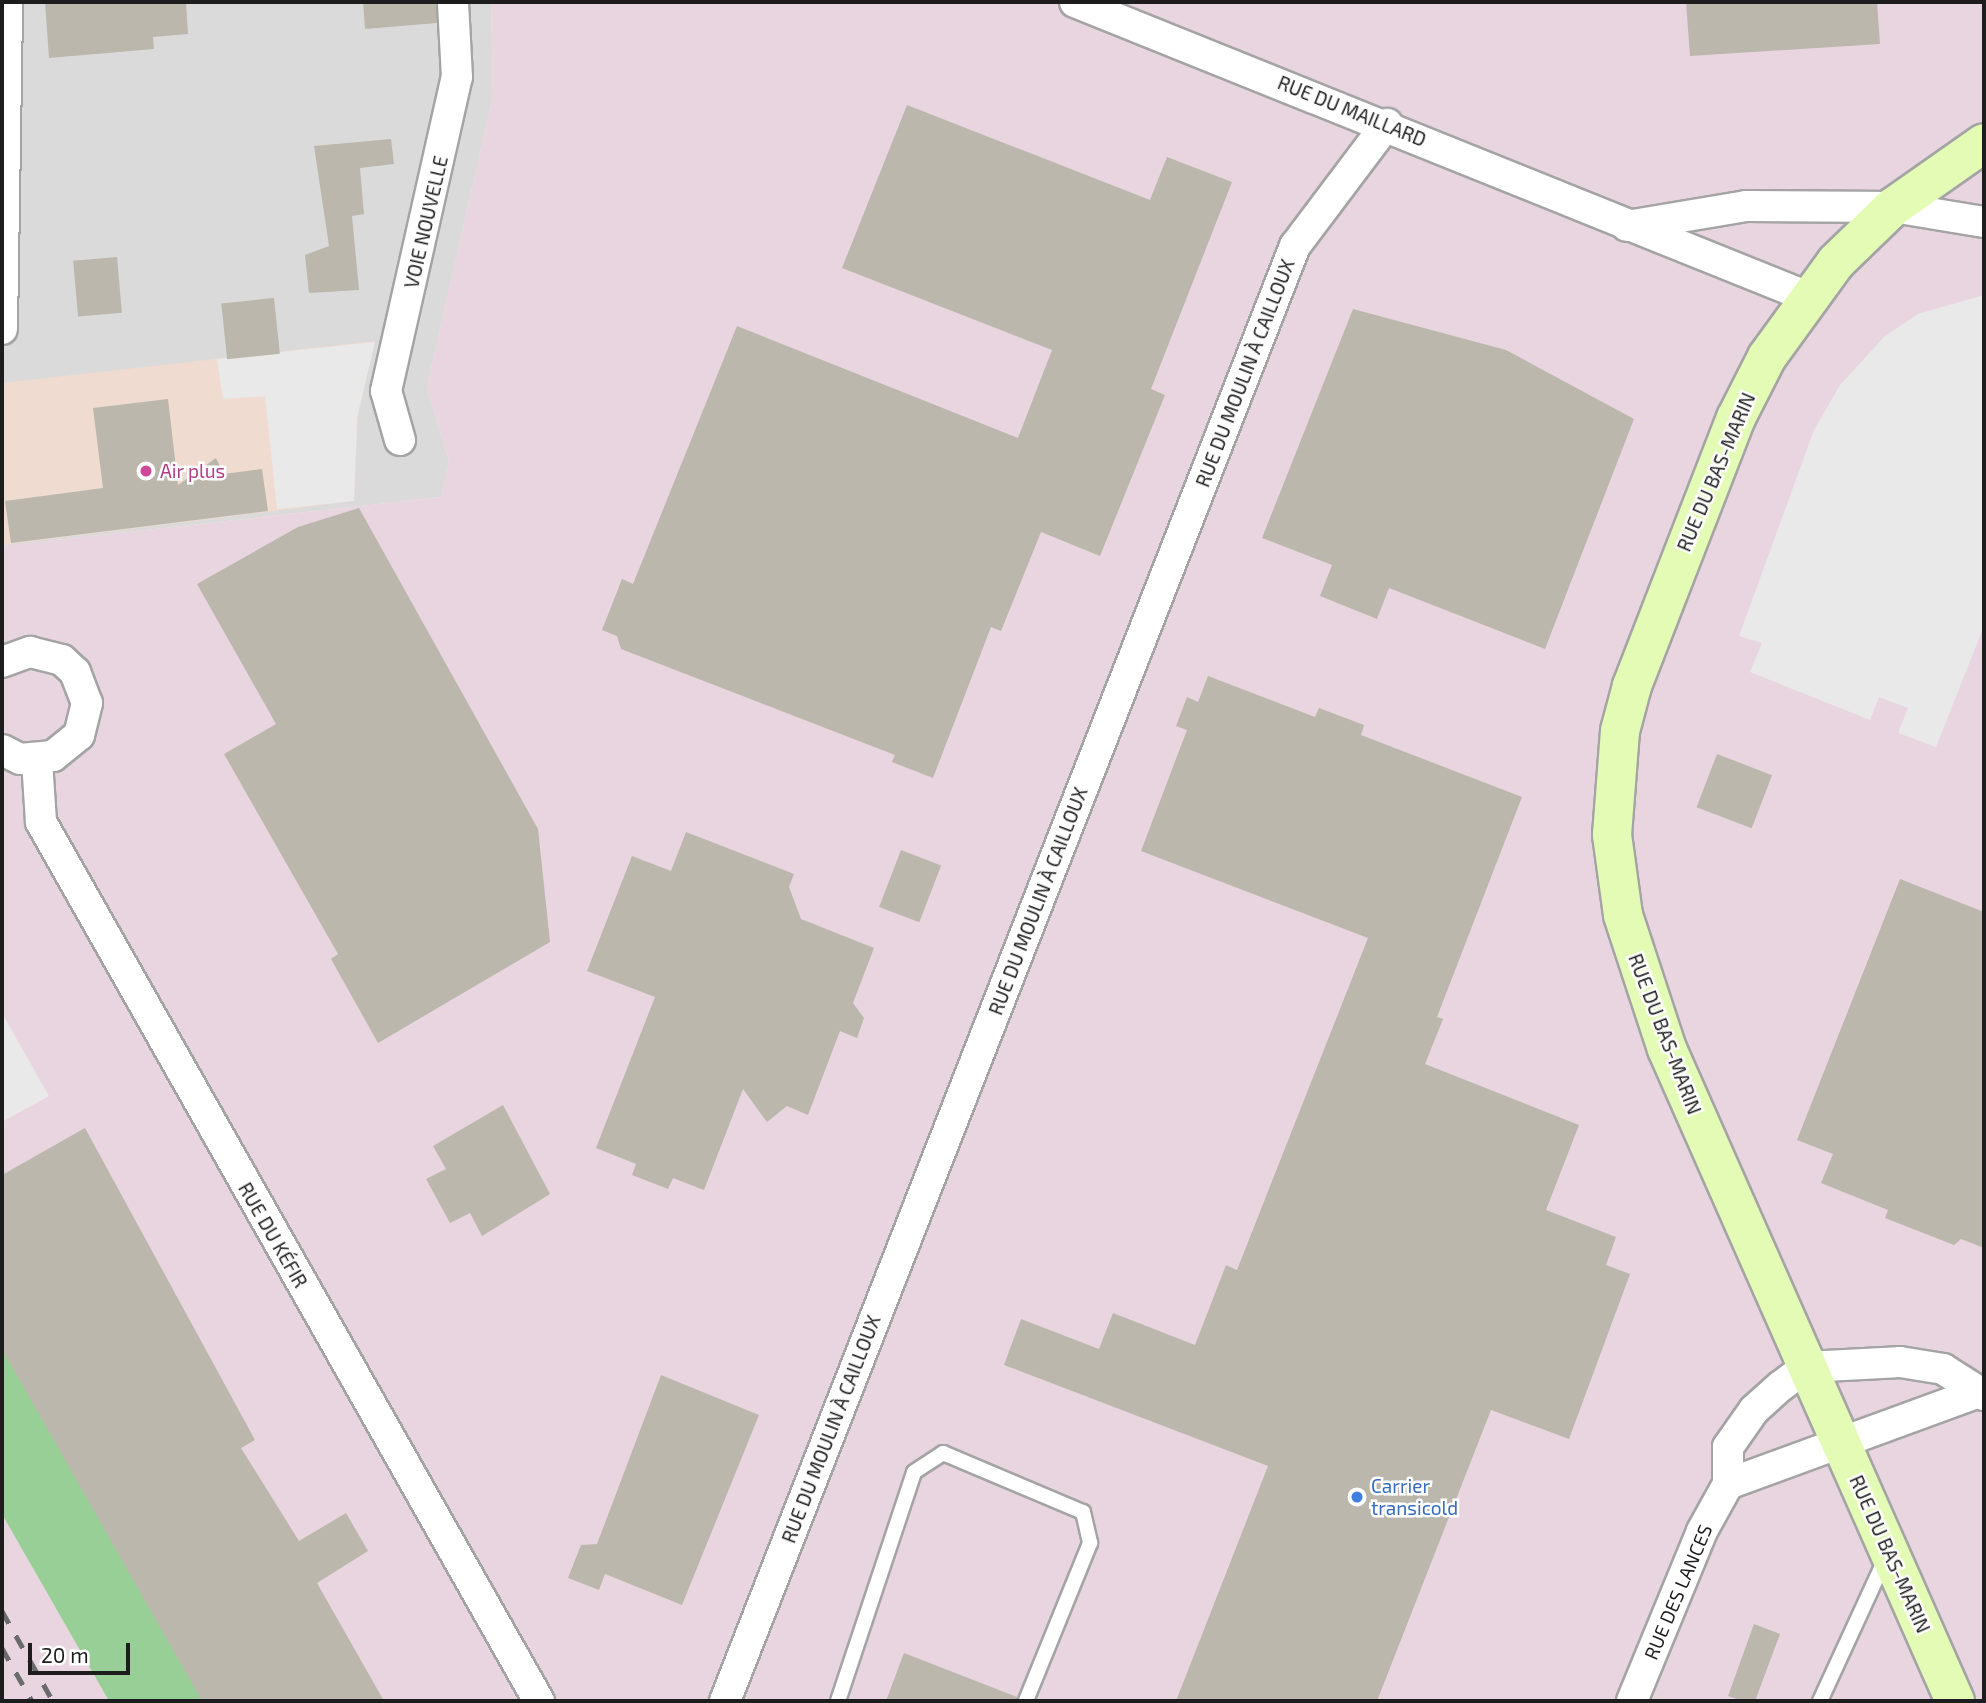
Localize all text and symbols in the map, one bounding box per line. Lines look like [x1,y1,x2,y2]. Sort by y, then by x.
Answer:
street label: RUE DU MAILLARD [1275,71,1429,151]
street label: VOIE NOUVELLE [400,154,452,290]
street label: RUE DU MOULIN À CAILLOUX [1191,255,1299,491]
street label: RUE DU BAS-MARIN [1672,389,1760,555]
place label: Air plus [160,460,226,482]
marker: Air plus [138,463,154,479]
street label: RUE DU MOULIN À CAILLOUX [984,783,1092,1019]
street label: RUE DU BAS-MARIN [1624,950,1706,1118]
street label: RUE DU KÉFIR [234,1178,312,1292]
street label: RUE DU MOULIN À CAILLOUX [777,1311,885,1547]
street label: RUE DU BAS-MARIN [1845,1472,1935,1636]
place label: Carrier transicold [1371,1475,1458,1519]
marker: Carrier transicold [1349,1489,1365,1505]
street label: RUE DES LANCES [1639,1521,1717,1663]
scale bar [32,1630,133,1674]
text: 20 m [41,1642,89,1667]

